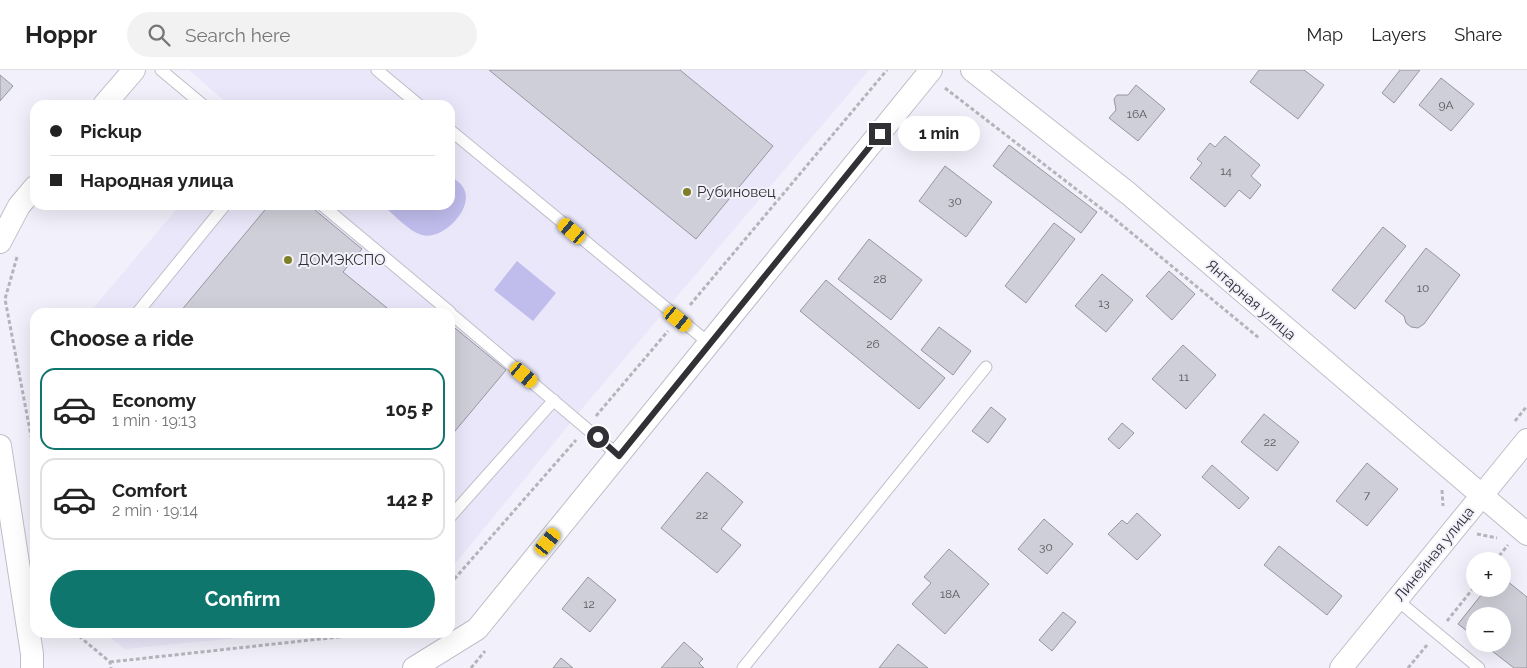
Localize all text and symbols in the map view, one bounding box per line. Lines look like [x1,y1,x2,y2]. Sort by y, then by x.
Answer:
search box [127,12,477,57]
text: Hoppr [25,20,97,49]
icon: search [145,21,173,49]
text: Search here [185,24,290,46]
text: Map [1307,24,1343,45]
text: Layers [1371,24,1426,45]
text: Share [1454,24,1502,45]
house number: 9А [1438,98,1454,112]
house number: 16А [1127,107,1147,121]
callout: 1 min [898,116,980,152]
text: Pickup [80,120,142,142]
route end [869,123,891,145]
text: 1 min [919,124,959,143]
house number: 14 [1220,164,1232,178]
text: Народная улица [80,169,234,191]
place label: Рубиновец [697,183,776,201]
marker: Рубиновец [681,186,693,198]
house number: 30 [948,194,962,208]
car [555,216,588,246]
place label: ДОМЭКСПО [298,251,386,269]
marker: ДОМЭКСПО [282,254,294,266]
street label: Янтарная улица [1202,256,1300,344]
house number: 28 [873,272,887,286]
house number: 10 [1417,281,1429,295]
house number: 13 [1098,296,1110,310]
car [661,304,694,334]
text: Choose a ride [50,325,194,351]
house number: 26 [866,337,880,351]
car [507,360,540,390]
house number: 11 [1179,370,1189,384]
icon: car [52,387,97,432]
text: Economy [112,389,196,411]
text: 105 ₽ [386,398,433,420]
text: 1 min · 19:13 [112,411,196,430]
route start [587,426,609,448]
house number: 22 [1264,435,1276,449]
icon: car [52,477,97,522]
text: Comfort [112,479,187,501]
text: 142 ₽ [386,488,433,510]
house number: 7 [1364,488,1371,502]
text: 2 min · 19:14 [112,501,198,520]
street label: Линейная улица [1390,503,1478,605]
house number: 22 [696,508,708,522]
car [532,526,563,558]
house number: 30 [1039,540,1053,554]
map controls [1466,552,1511,652]
button: + [1466,552,1511,597]
button: Confirm [50,570,435,628]
house number: 18А [940,587,960,601]
house number: 12 [583,597,595,611]
button: − [1466,607,1511,652]

